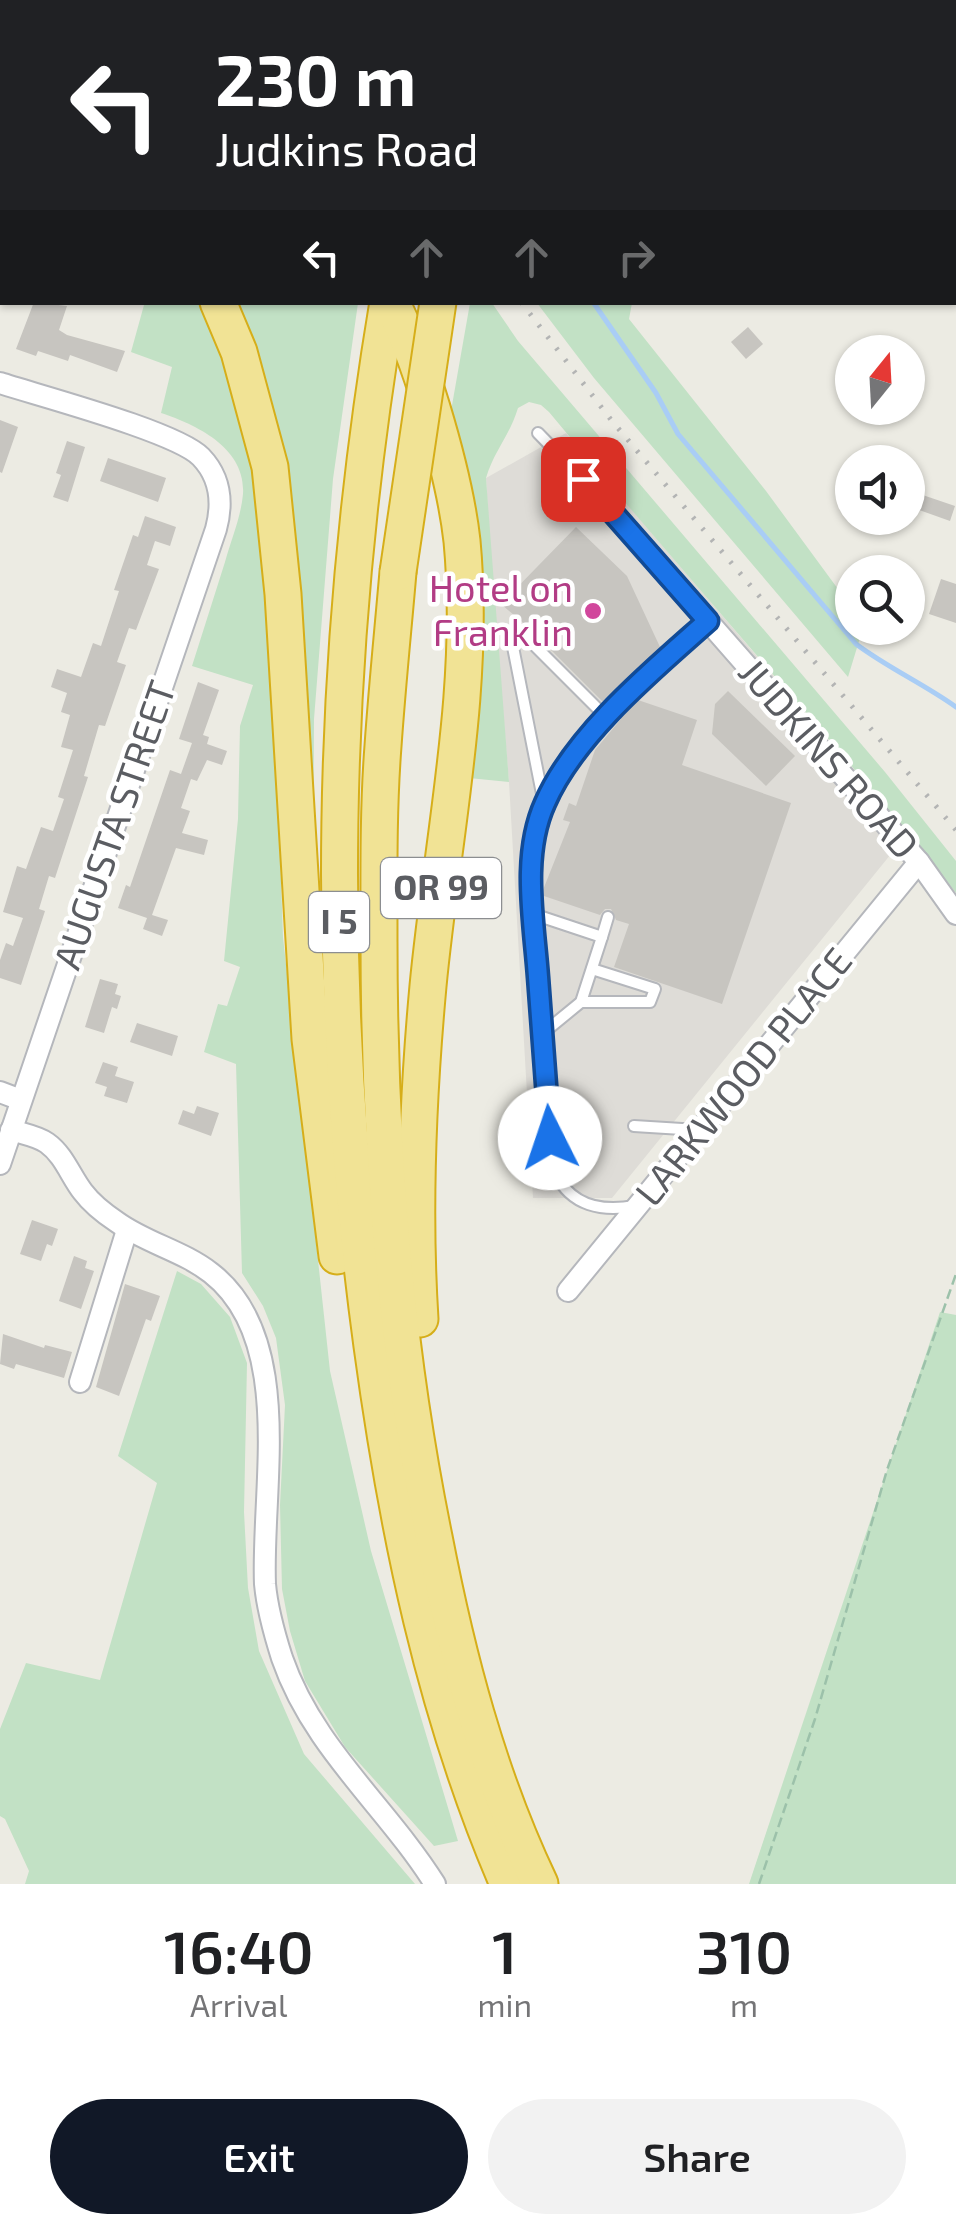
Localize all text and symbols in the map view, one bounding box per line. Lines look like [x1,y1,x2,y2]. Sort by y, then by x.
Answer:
text: 230 m [215,36,416,120]
icon: left [50,40,180,170]
text: Judkins Road [215,121,478,175]
icon: left [294,230,349,285]
icon: ahead [399,230,454,285]
icon: ahead [504,230,559,285]
icon: right [609,230,664,285]
north arrow [835,335,925,425]
map controls [835,335,925,645]
pin [541,437,626,522]
button: sound [835,445,925,535]
icon: arrive [556,452,611,507]
button: search [835,555,925,645]
place label: Hotel on Franklin [429,564,573,654]
marker: Hotel on Franklin [582,600,604,622]
street label: JUDKINS ROAD [730,648,929,867]
street label: AUGUSTA STREET [42,674,184,975]
road number: OR 99 [381,858,501,918]
road number: I 5 [309,892,369,952]
street label: LARKWOOD PLACE [625,938,860,1214]
position arrow [498,1086,602,1190]
text: 16:40 [164,1914,314,1986]
text: 1 [492,1914,517,1986]
text: 310 [696,1914,792,1986]
text: Arrival [190,1985,287,2023]
text: min [478,1985,532,2023]
text: m [730,1985,758,2023]
button: Exit [50,2099,468,2214]
button: Share [488,2099,906,2214]

